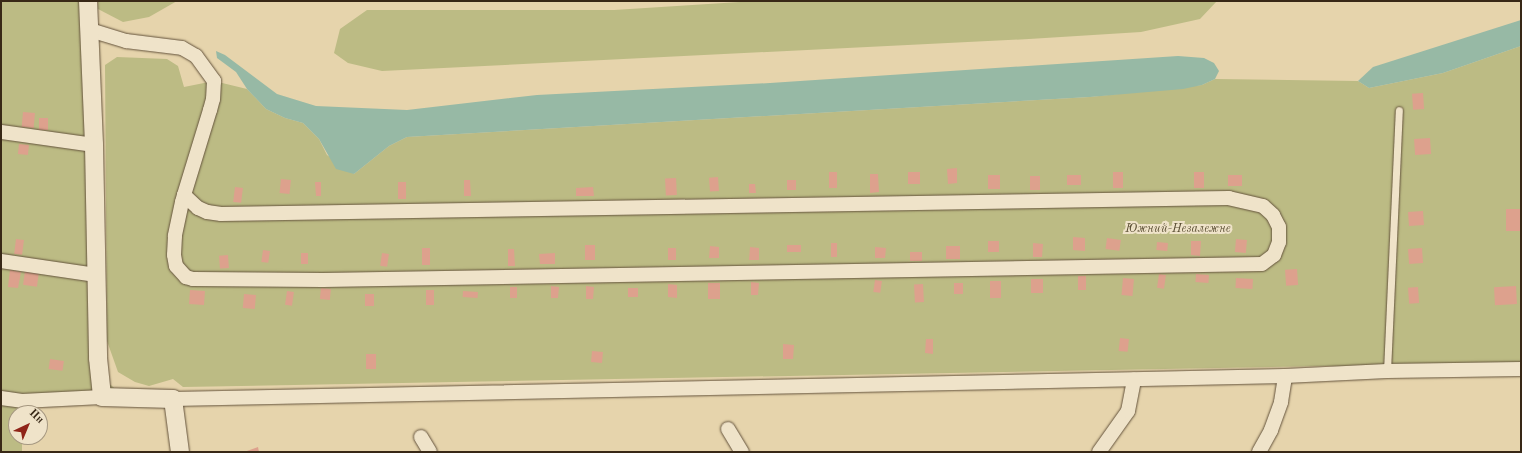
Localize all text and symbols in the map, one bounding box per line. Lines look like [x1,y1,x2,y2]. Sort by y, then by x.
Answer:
park label: Южний-Незалежне [1125,223,1231,237]
north arrow [8,405,48,445]
text: Пн [27,407,45,426]

